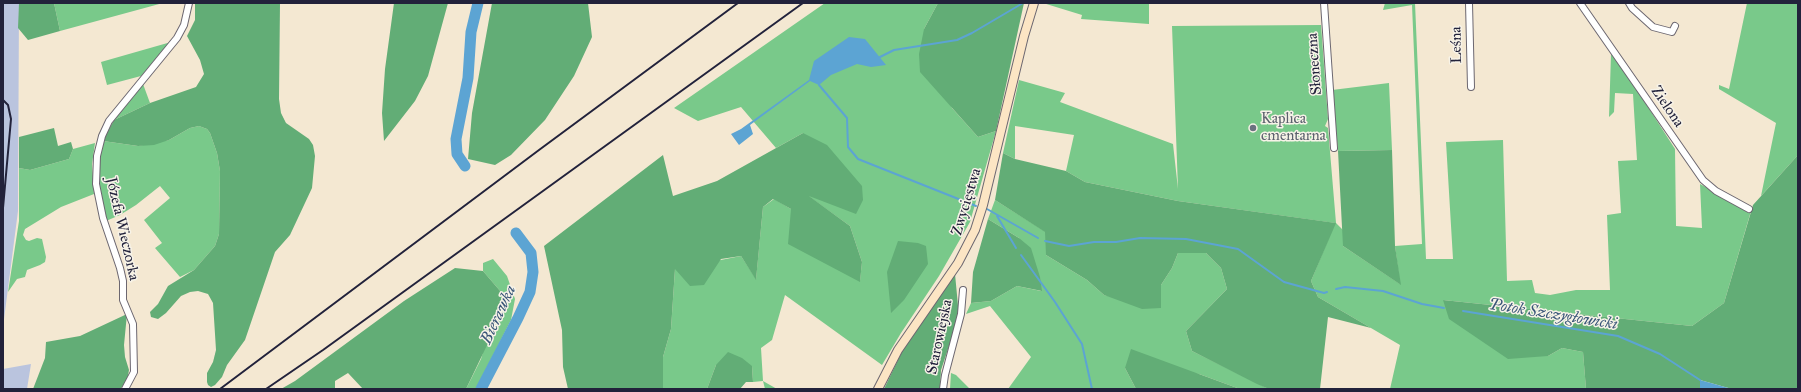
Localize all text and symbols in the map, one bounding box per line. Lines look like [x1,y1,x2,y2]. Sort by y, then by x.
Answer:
street label: Leśna [1448,26,1466,64]
street label: Słoneczna [1304,32,1326,96]
street label: Zielona [1647,83,1687,131]
place label: Kaplica cmentarna [1261,110,1326,145]
marker: Kaplica cmentarna [1248,123,1258,133]
street label: Zwycięstwa [948,166,986,238]
street label: Józefa Wieczorka [101,176,143,282]
water label: Bierawka [477,283,521,347]
water label: Potok Szczygłowicki [1487,295,1619,335]
street label: Starowiejska [923,298,957,376]

